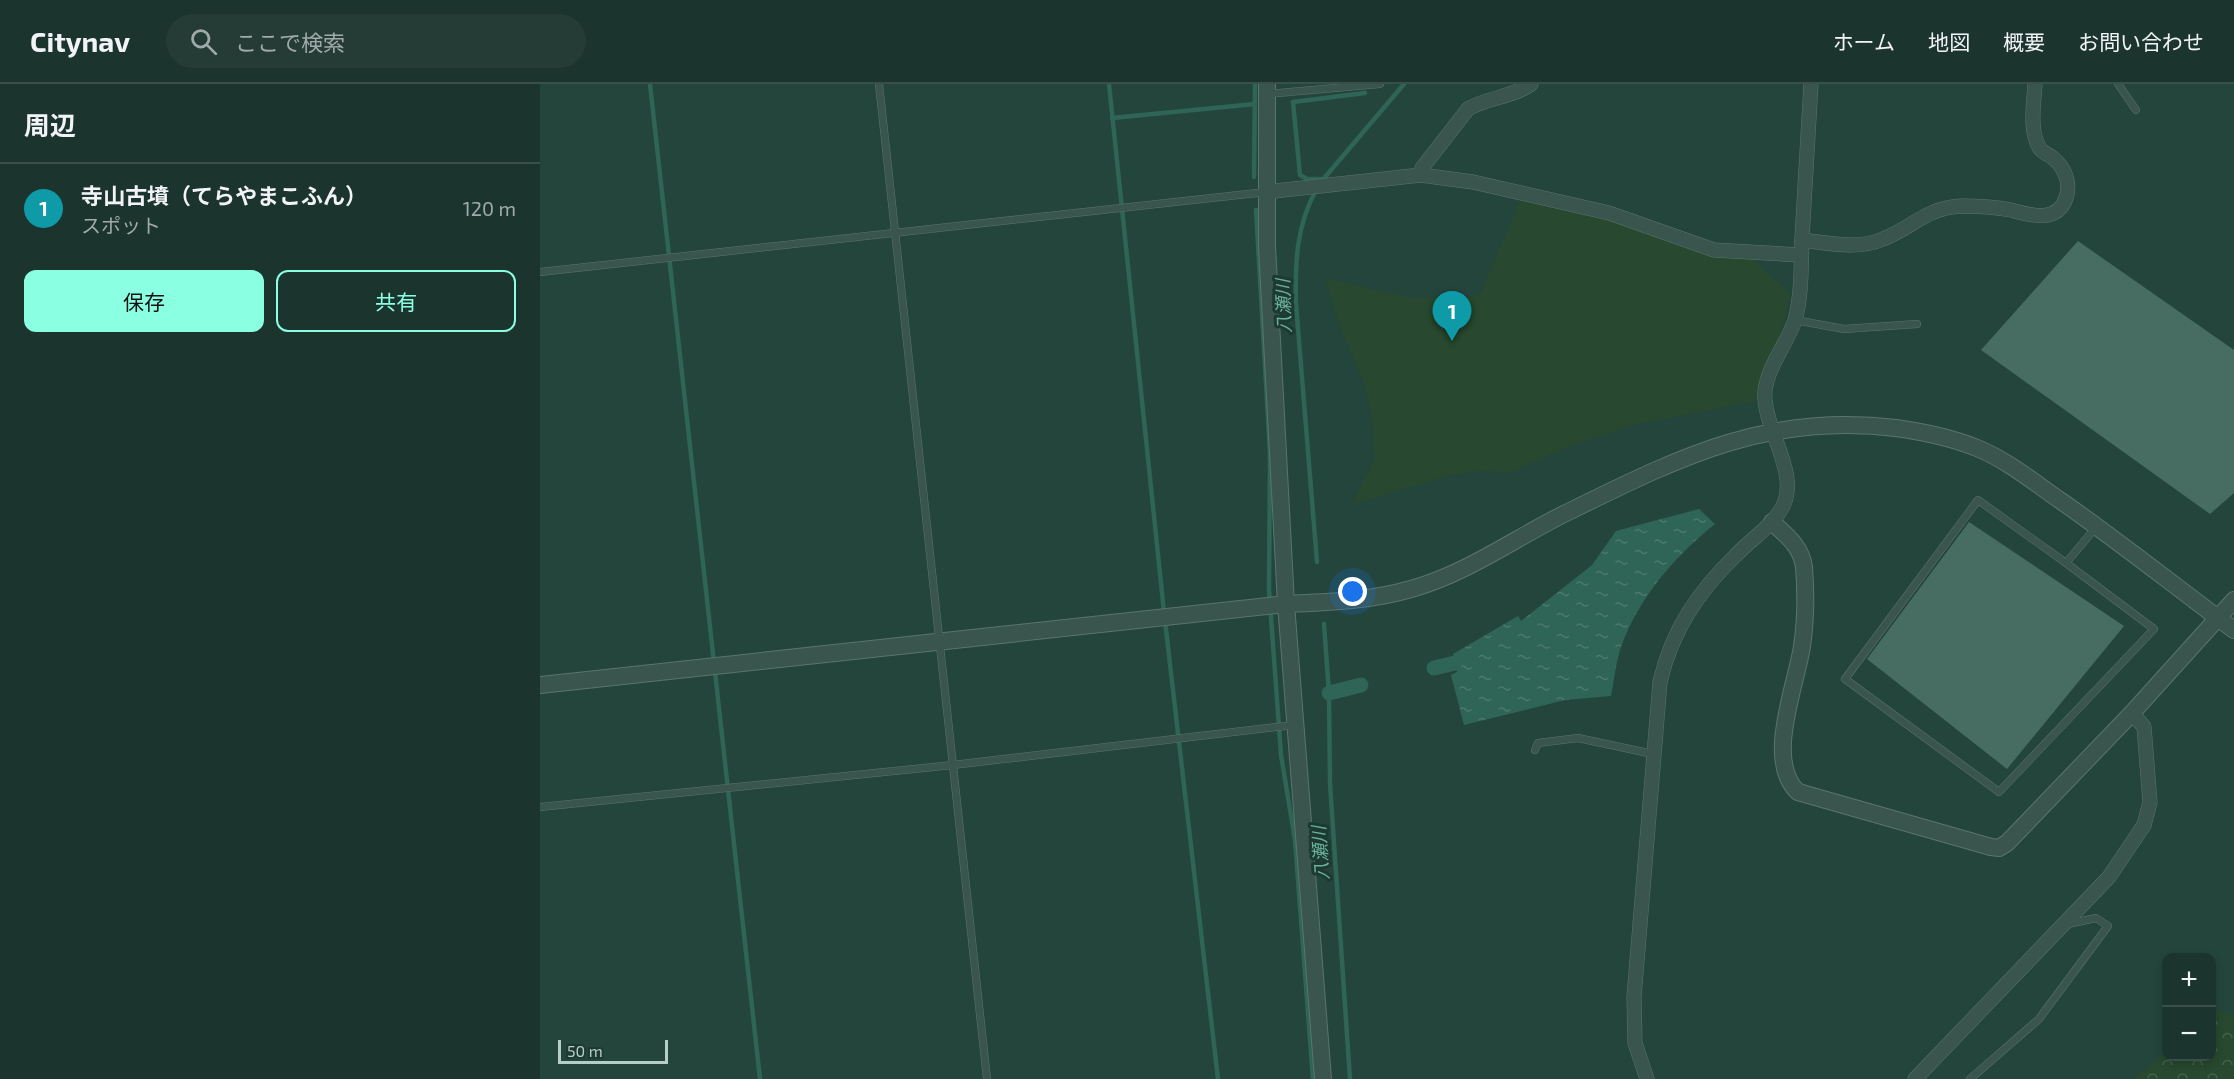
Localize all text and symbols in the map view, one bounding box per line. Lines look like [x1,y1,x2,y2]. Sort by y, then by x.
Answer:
search box [166,14,586,68]
text: Citynav [30,24,130,58]
icon: search [187,25,220,58]
text: ここで検索 [235,29,345,55]
text: ホーム [1833,29,1895,54]
text: 地図 [1928,29,1970,54]
text: 概要 [2003,29,2045,54]
text: お問い合わせ [2078,29,2204,54]
text: 周辺 [24,109,76,140]
text: 寺山古墳（てらやまこふん） [81,182,367,208]
text: 1 [39,196,48,220]
text: 120 m [463,196,516,220]
text: スポット [81,213,161,237]
button: 保存 [24,270,264,332]
button: 共有 [276,270,516,332]
water label: 八瀬川 [1271,277,1295,333]
pin: 1 [1432,292,1472,341]
your location [1338,577,1367,606]
water label: 八瀬川 [1307,823,1333,881]
map controls [2162,953,2216,1061]
button: + [2162,953,2216,1007]
button: − [2162,1007,2216,1061]
scale bar [558,1037,668,1064]
text: 50 m [567,1041,603,1060]

